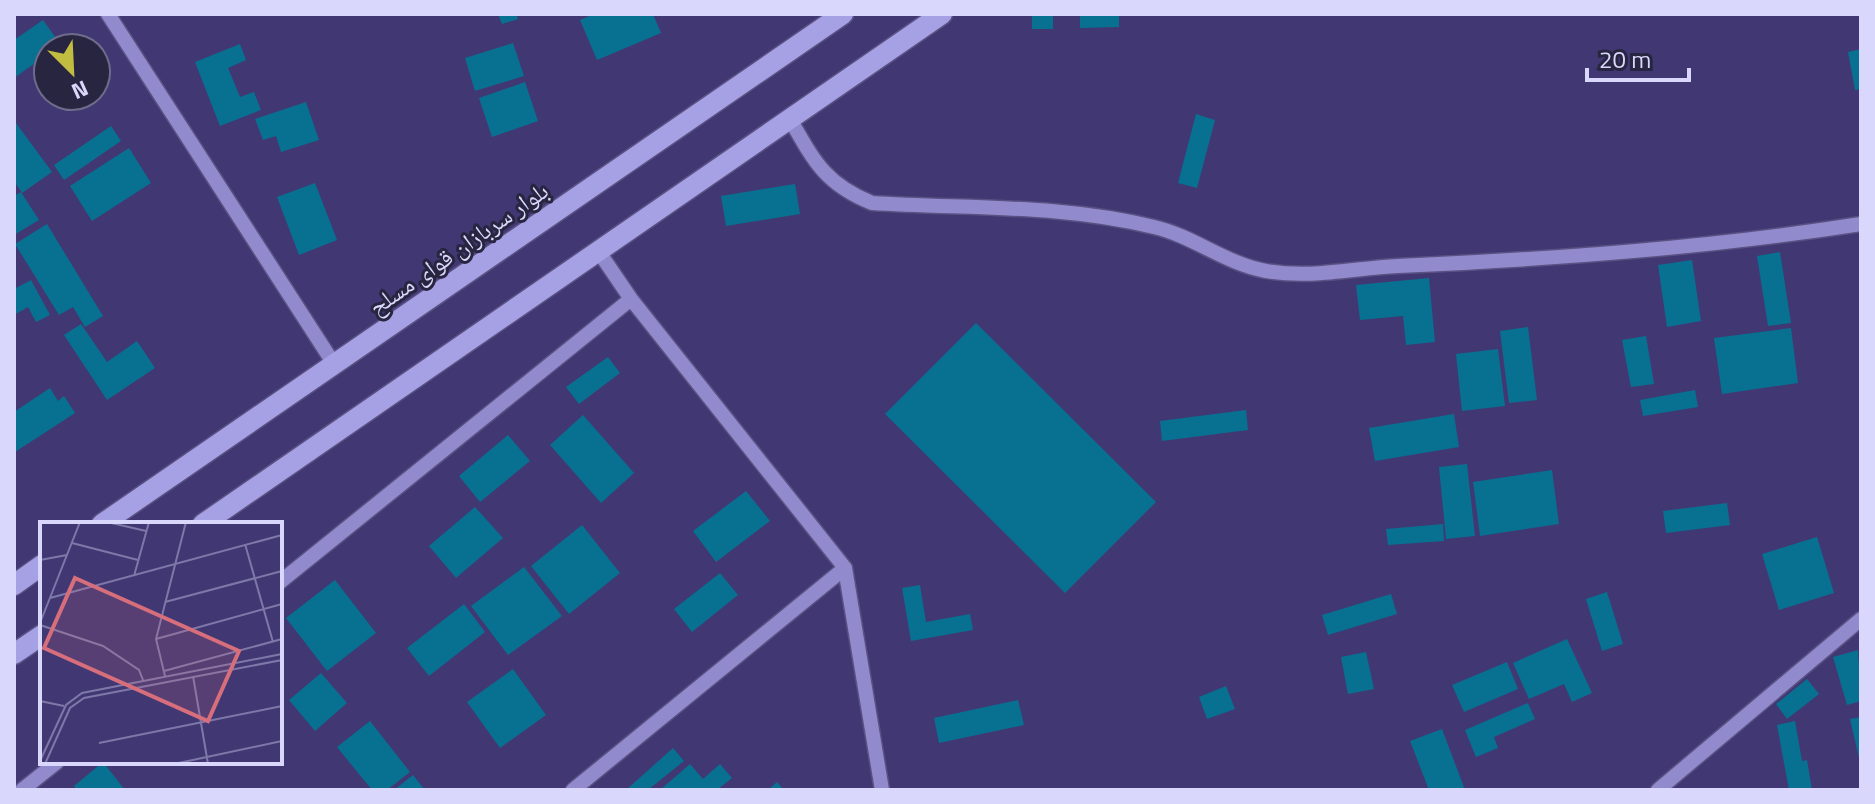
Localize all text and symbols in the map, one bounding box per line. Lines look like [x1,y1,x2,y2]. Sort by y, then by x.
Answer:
north arrow [32,32,112,112]
scale bar [1587,32,1689,82]
text: 20 m [1599,41,1651,77]
text: N [66,72,94,109]
street label: بلوار سربازان قوای مسلح [361,172,555,324]
inset map [40,522,282,764]

